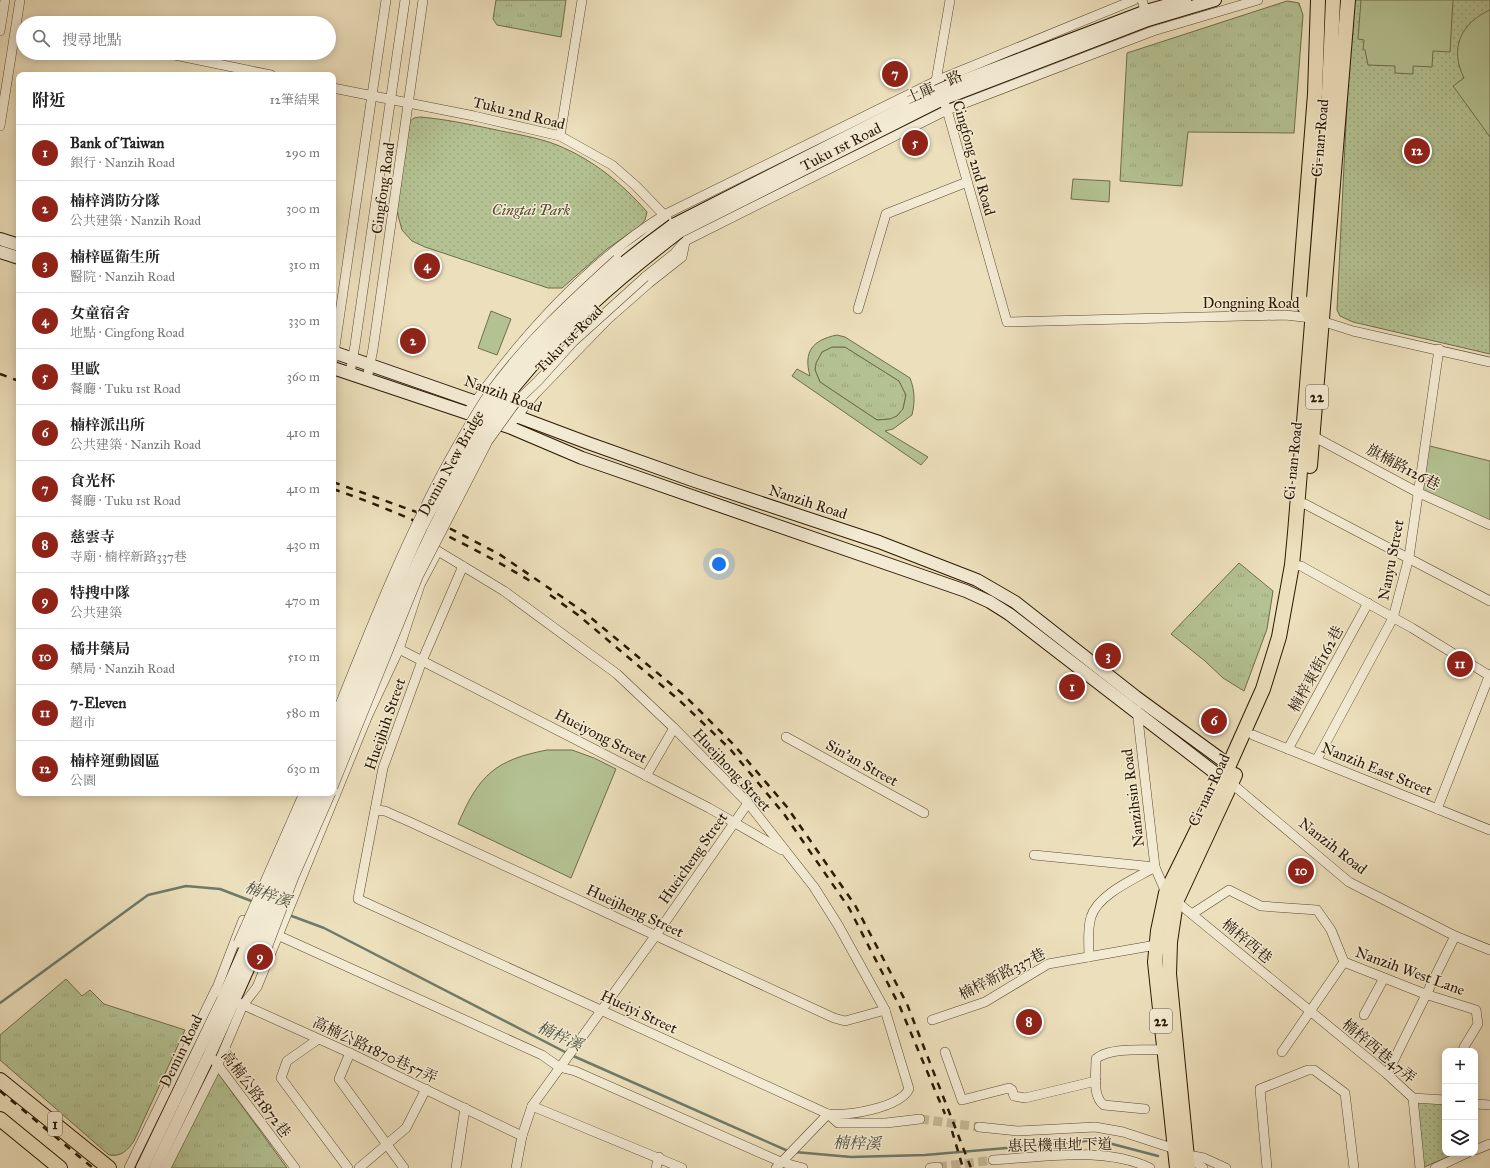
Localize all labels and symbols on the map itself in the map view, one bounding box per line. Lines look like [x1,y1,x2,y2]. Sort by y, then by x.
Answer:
pin: 7 [882,59,908,89]
street label: 土庫一路 [903,67,965,107]
street label: Tuku 2nd Road [471,93,567,133]
street label: Cingfong 2nd Road [949,98,999,218]
street label: Ci-nan Road [1308,98,1332,178]
street label: Tuku 1st Road [798,119,885,175]
pin: 5 [902,128,928,158]
pin: 12 [1404,136,1430,166]
street label: Cingfong Road [368,141,398,235]
park label: Cingtai Park [492,201,571,219]
pin: 4 [414,251,440,281]
street label: Dongning Road [1202,294,1300,312]
street label: Tuku 1st Road [531,301,607,377]
pin: 2 [400,326,426,356]
street label: Nanzih Road [462,372,545,417]
road number: 22 [1306,385,1328,409]
street label: Demin New Bridge [414,407,488,519]
street label: Ci-nan Road [1280,421,1306,501]
street label: 旗楠路126巷 [1363,440,1443,494]
street label: Nanzih Road [767,481,850,523]
street label: Nanyu Street [1374,517,1408,602]
your location [709,554,729,574]
street label: 楠梓東街162巷 [1285,623,1347,715]
pin: 3 [1095,641,1121,671]
pin: 11 [1447,649,1473,679]
pin: 1 [1059,672,1085,702]
street label: Hueijhih Street [361,675,409,772]
street label: Hueiyong Street [552,705,651,767]
pin: 6 [1201,706,1227,736]
street label: Hueijhong Street [689,725,775,816]
street label: Sin'an Street [823,736,902,790]
street label: Nanzih East Street [1319,739,1436,800]
street label: Nanzihsin Road [1118,747,1148,848]
street label: Ci-nan Road [1184,750,1234,829]
street label: Hueicheng Street [655,808,732,907]
street label: Nanzih Road [1295,814,1371,878]
pin: 10 [1288,856,1314,886]
water label: 楠梓溪 [242,877,296,912]
street label: Hueijheng Street [584,881,687,942]
street label: 楠梓西巷 [1218,915,1276,967]
pin: 9 [247,942,273,972]
street label: Nanzih West Lane [1353,943,1467,999]
street label: 楠梓新路337巷 [956,944,1048,1004]
street label: Hueiyi Street [598,986,681,1038]
pin: 8 [1016,1007,1042,1037]
road number: 22 [1150,1009,1172,1033]
street label: Demin Road [156,1012,206,1090]
street label: 高楠公路1870巷57弄 [310,1013,440,1087]
street label: 楠梓西巷47弄 [1338,1015,1420,1087]
water label: 楠梓溪 [534,1017,588,1056]
street label: 高楠公路1872巷 [217,1047,295,1141]
road number: 1 [48,1112,62,1136]
water label: 楠梓溪 [833,1133,883,1153]
street label: 惠民機車地下道 [1007,1135,1113,1155]

